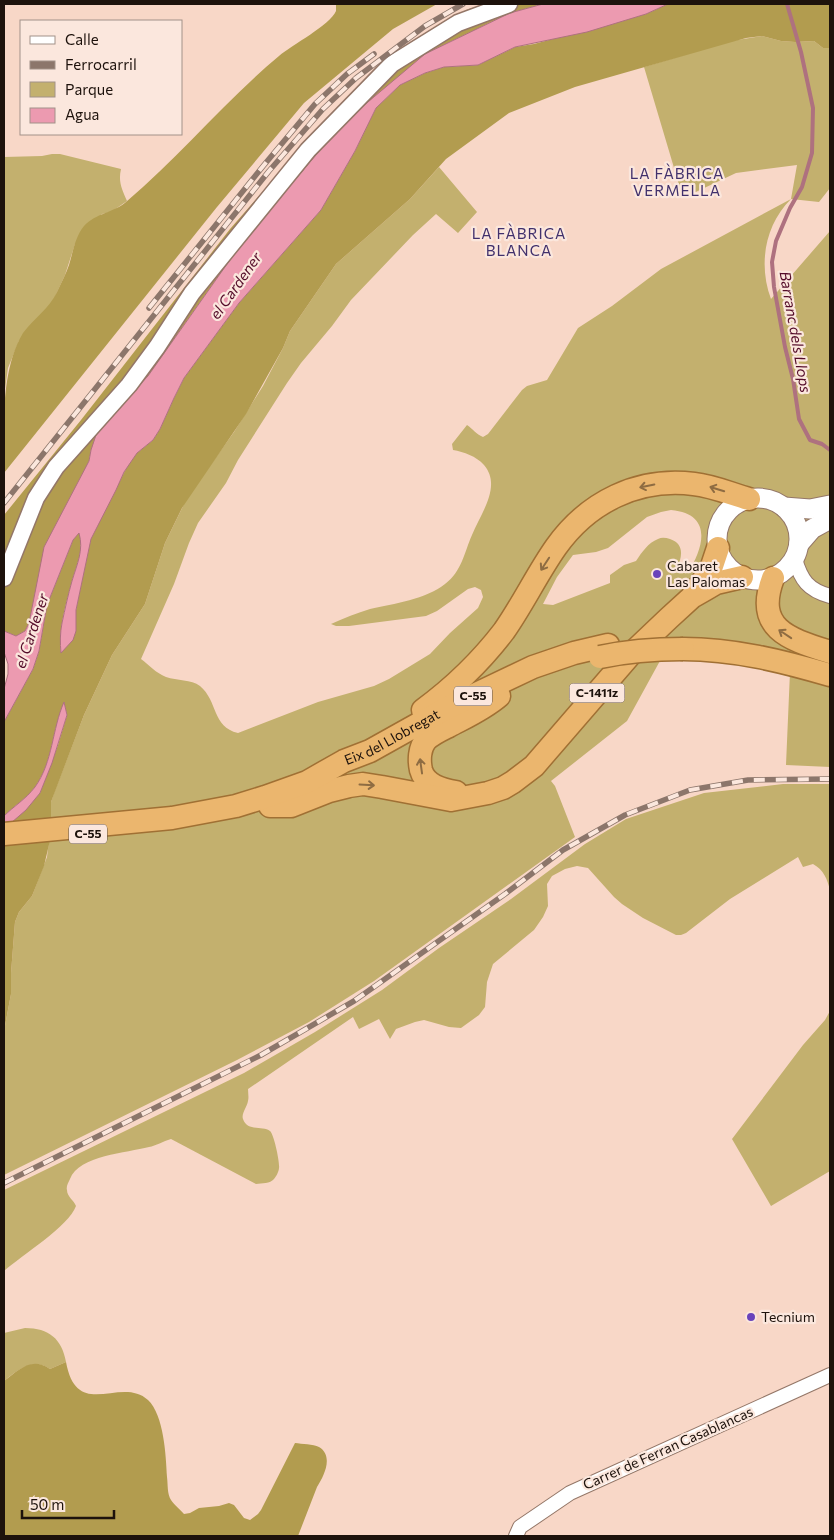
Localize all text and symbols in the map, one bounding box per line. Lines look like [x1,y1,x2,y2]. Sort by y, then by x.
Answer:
legend [20,20,182,135]
text: Calle [65,30,99,48]
text: Ferrocarril [65,55,137,73]
text: Parque [65,80,113,98]
text: Agua [65,105,99,123]
district label: LA FÀBRICA VERMELLA [630,163,724,199]
district label: LA FÀBRICA BLANCA [472,223,566,259]
water label: el Cardener [206,248,265,322]
water label: Barranc dels Llops [776,270,816,394]
one-way arrow [640,482,656,491]
one-way arrow [709,484,725,494]
one-way arrow [540,557,550,571]
place label: Cabaret Las Palomas [667,557,745,590]
marker: Cabaret Las Palomas [651,568,663,580]
water label: el Cardener [11,590,52,670]
one-way arrow [779,628,793,638]
road number: C-1411z [570,684,624,702]
road number: C-55 [454,686,492,706]
street label: Eix del Llobregat [342,705,443,768]
one-way arrow [416,758,426,774]
one-way arrow [359,781,375,790]
road number: C-55 [69,824,107,844]
place label: Tecnium [761,1308,815,1325]
marker: Tecnium [745,1311,757,1323]
street label: Carrer de Ferran Casablancas [580,1402,755,1493]
scale bar [22,1488,115,1520]
text: 50 m [30,1495,64,1513]

